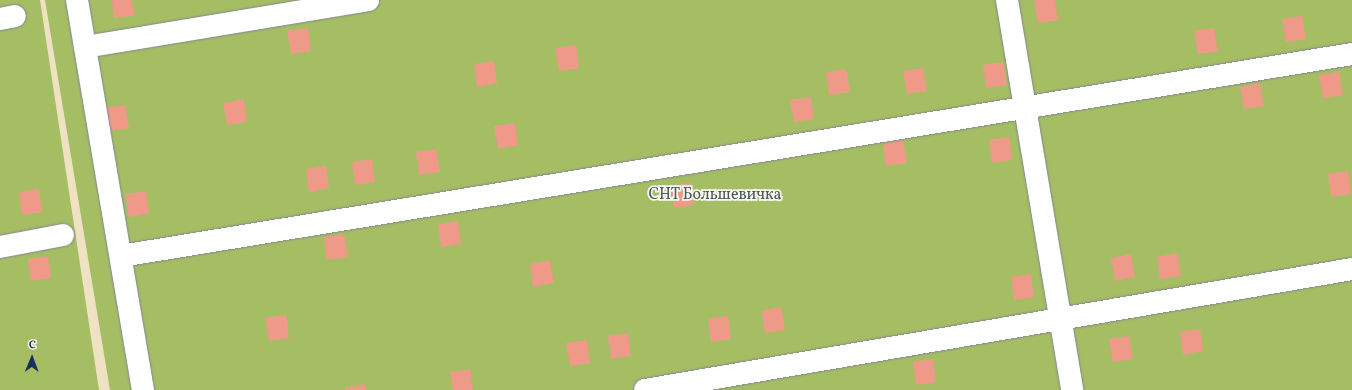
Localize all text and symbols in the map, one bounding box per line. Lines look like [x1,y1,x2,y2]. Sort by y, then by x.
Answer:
park label: СНТ Большевичка [648,185,782,205]
north arrow [12,338,52,378]
text: С [29,338,36,353]

